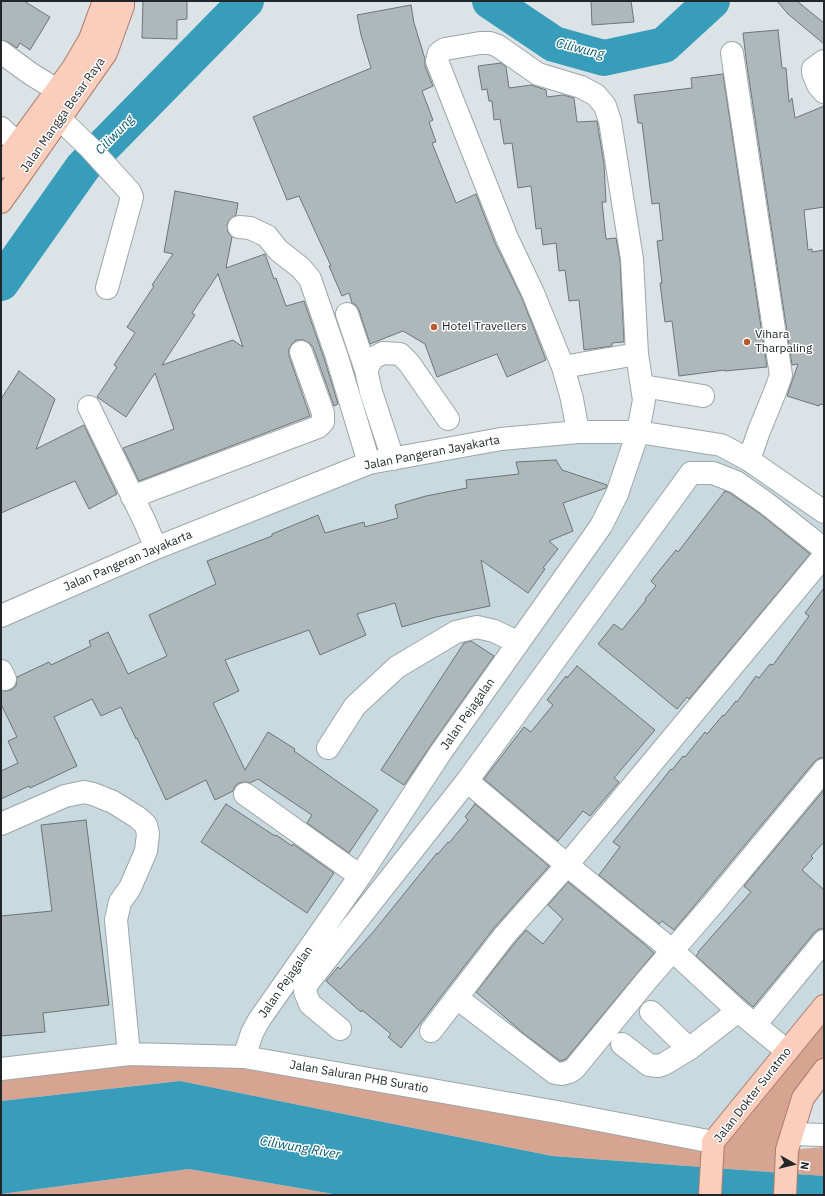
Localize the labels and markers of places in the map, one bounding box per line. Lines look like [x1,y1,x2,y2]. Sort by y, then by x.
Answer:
place label: Hotel Travellers [442,320,527,334]
marker: Hotel Travellers [429,322,439,332]
place label: Vihara Tharpaling [755,328,812,356]
marker: Vihara Tharpaling [742,337,752,347]

